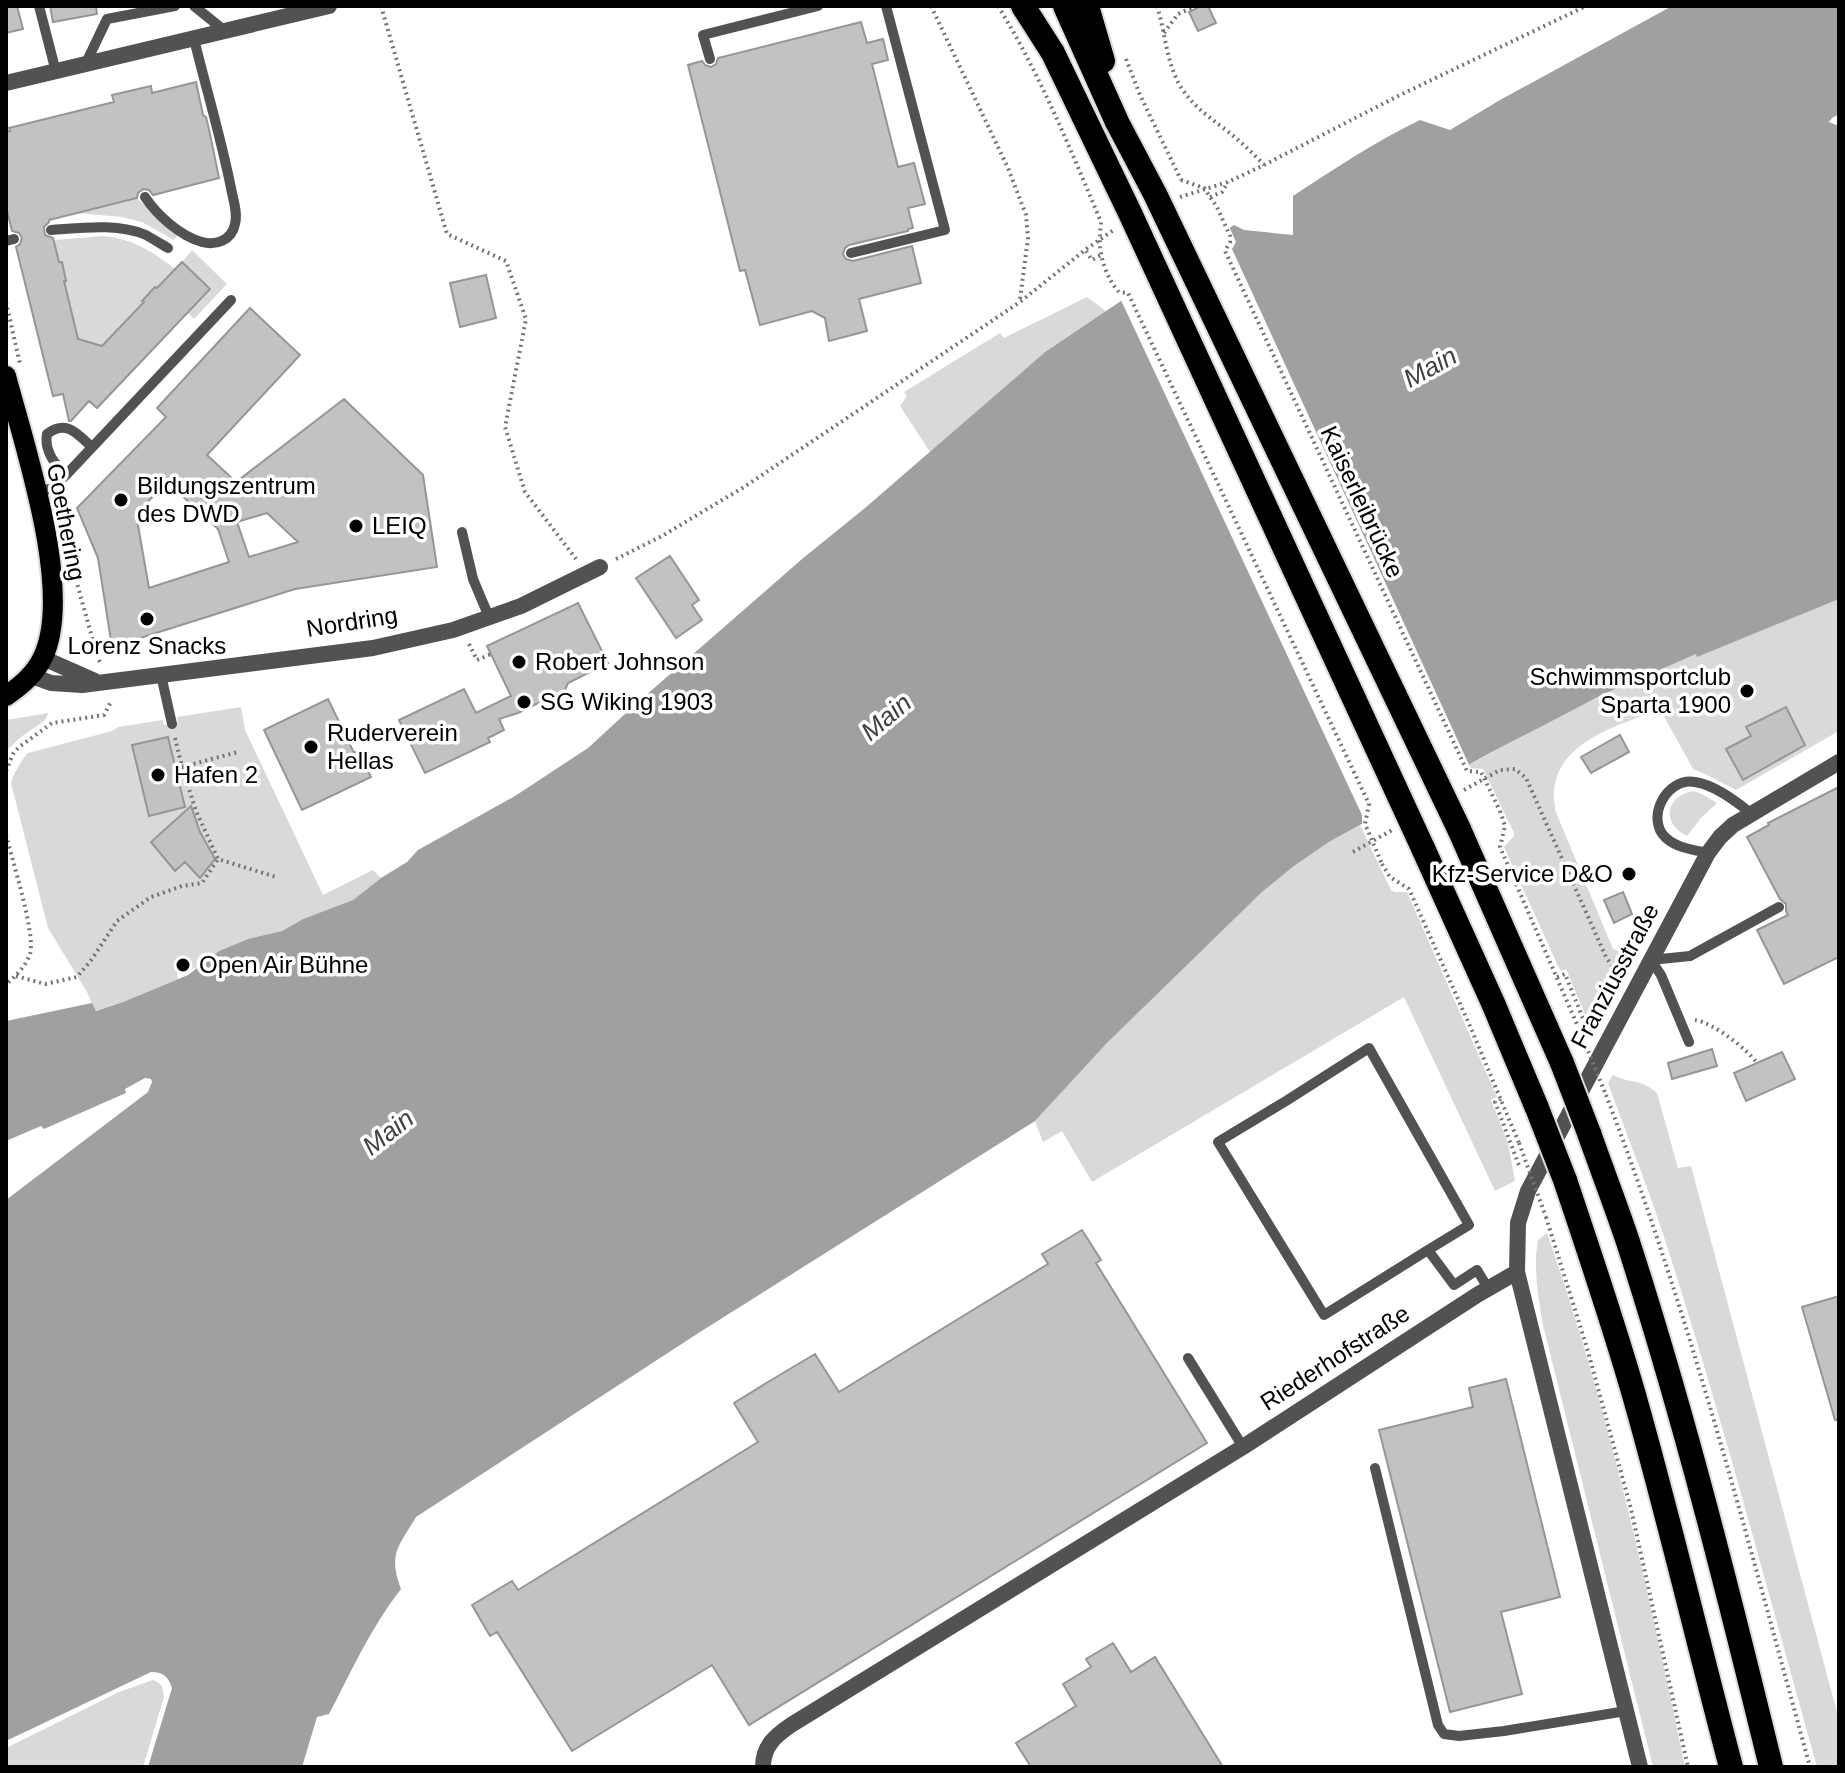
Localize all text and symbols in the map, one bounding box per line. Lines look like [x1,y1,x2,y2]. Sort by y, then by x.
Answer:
water label: Main [1398,340,1462,394]
street label: Kaiserleibrücke [1316,422,1409,582]
street label: Goethering [42,461,91,583]
place label: Bildungszentrum des DWD [137,472,316,527]
marker: Bildungszentrum des DWD [112,491,130,509]
place label: LEIQ [372,512,427,539]
marker: LEIQ [347,517,365,535]
street label: Nordring [304,601,399,642]
marker: Lorenz Snacks [138,610,156,628]
place label: Lorenz Snacks [68,632,226,659]
place label: Robert Johnson [535,648,704,675]
marker: Robert Johnson [510,653,528,671]
place label: Schwimmsportclub Sparta 1900 [1530,663,1731,718]
marker: Schwimmsportclub Sparta 1900 [1738,682,1756,700]
water label: Main [855,687,917,747]
place label: SG Wiking 1903 [540,688,713,715]
marker: SG Wiking 1903 [515,693,533,711]
place label: Ruderverein Hellas [327,719,458,774]
marker: Ruderverein Hellas [302,738,320,756]
place label: Hafen 2 [174,761,258,788]
marker: Hafen 2 [149,766,167,784]
place label: Kfz-Service D&O [1432,860,1613,887]
marker: Kfz-Service D&O [1620,865,1638,883]
street label: Franziusstraße [1565,899,1664,1053]
place label: Open Air Bühne [199,951,368,978]
marker: Open Air Bühne [174,956,192,974]
water label: Main [357,1103,419,1161]
street label: Riederhofstraße [1255,1299,1414,1416]

